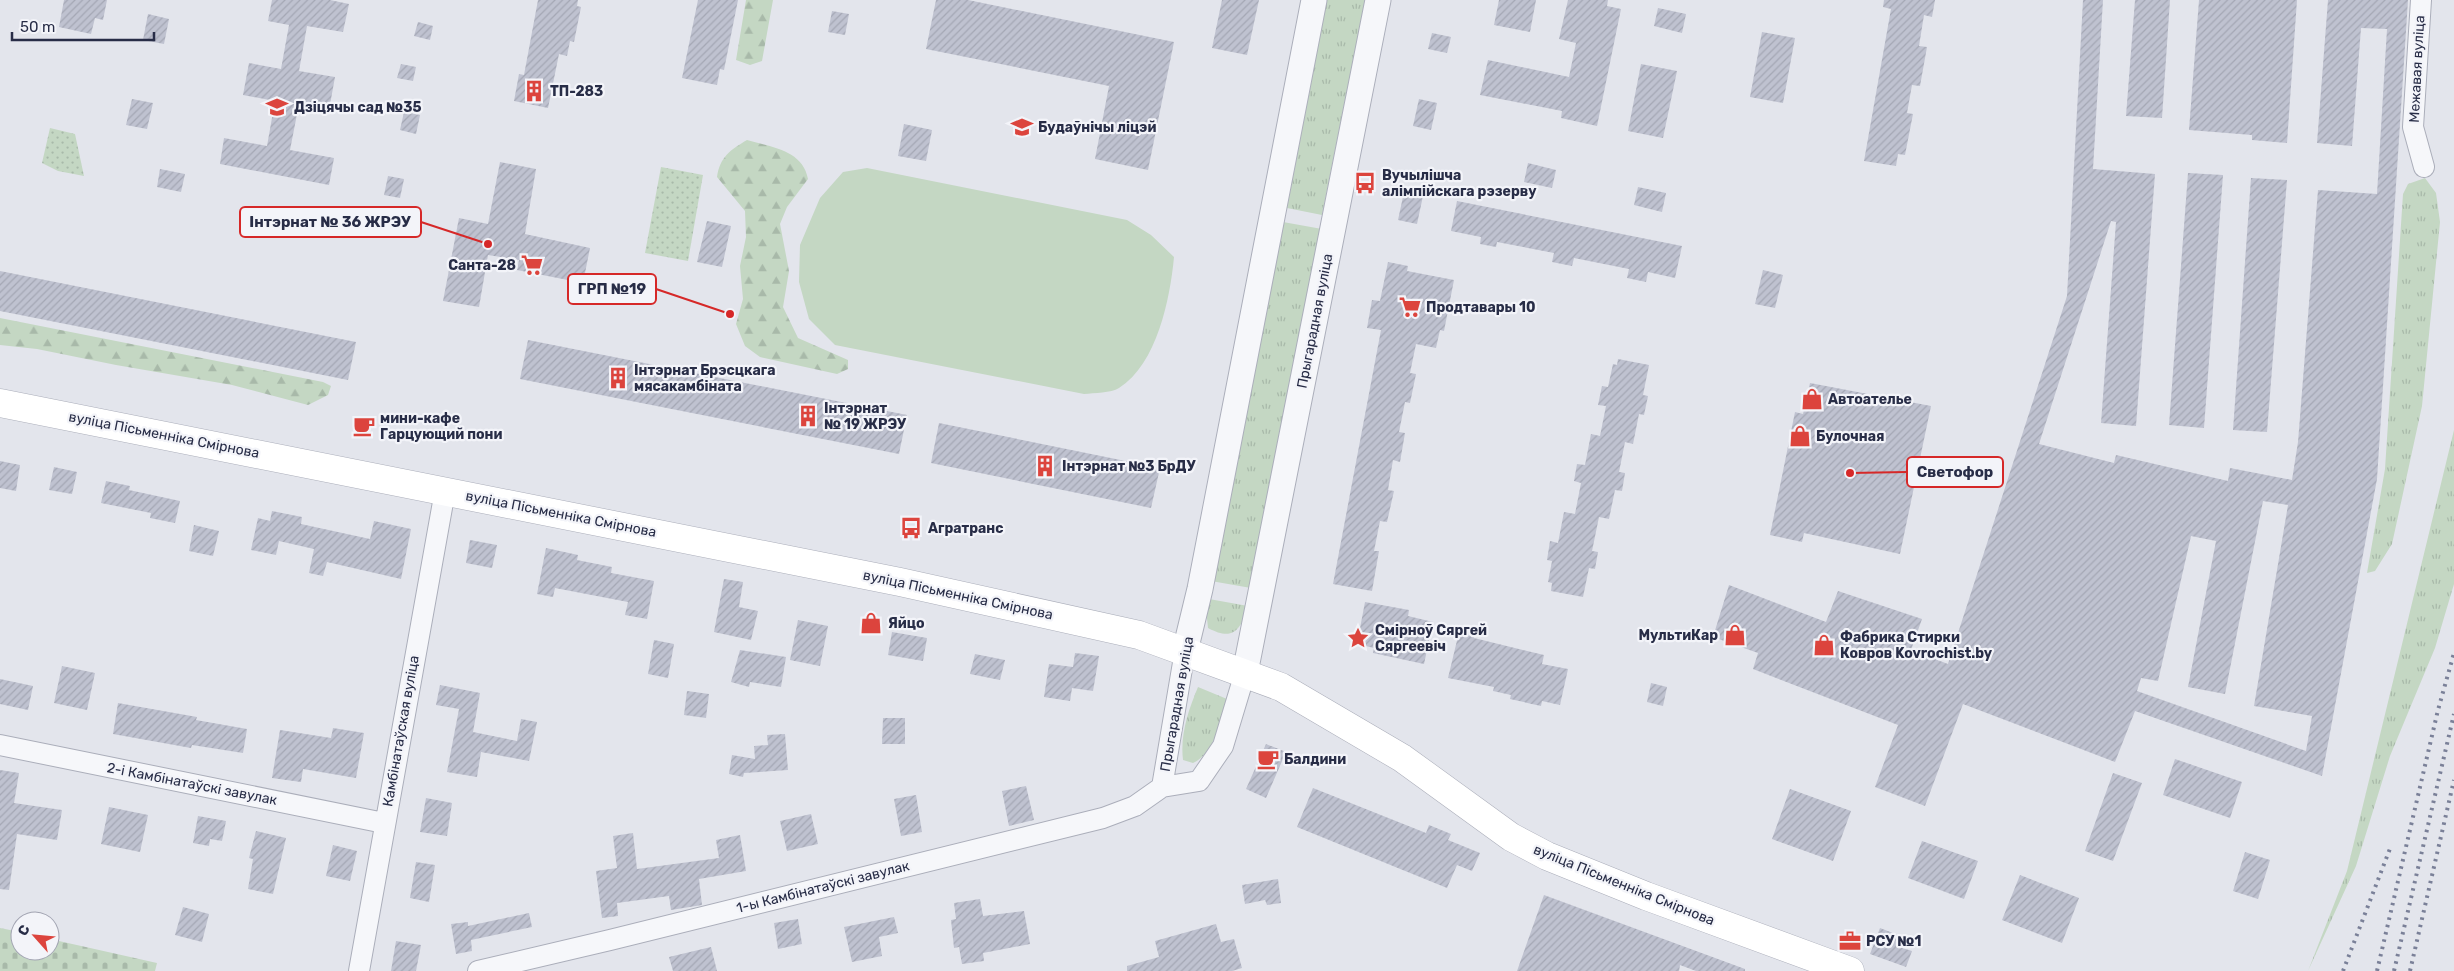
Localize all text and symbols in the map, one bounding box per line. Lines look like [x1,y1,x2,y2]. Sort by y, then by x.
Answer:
scale bar [12,10,155,42]
street label: Межавая вуліца [2406,15,2428,123]
text: 50 m [20,18,55,36]
building icon: ТП-283 [521,78,547,104]
place label: ТП-283 [550,83,603,100]
school or university icon: Дзіцячы сад №35 [264,94,290,120]
place label: Дзіцячы сад №35 [294,99,421,116]
school or university icon: Будаўнічы ліцэй [1009,114,1035,140]
place label: Будаўнічы ліцэй [1038,119,1156,136]
place label: Вучылішча алімпійскага рэзерву [1382,167,1537,200]
bus stop icon: Вучылішча алімпійскага рэзерву [1352,170,1378,196]
callout: Інтэрнат № 36 ЖРЭУ [240,207,421,237]
text: Інтэрнат № 36 ЖРЭУ [249,213,411,231]
supermarket icon: Санта-28 [519,252,545,278]
street label: Прыгарадная вуліца [1294,252,1336,390]
place label: Санта-28 [448,257,516,274]
callout: ГРП №19 [568,274,656,304]
text: ГРП №19 [578,280,647,298]
supermarket icon: Продтавары 10 [1397,294,1423,320]
place label: Продтавары 10 [1426,299,1536,316]
place label: Інтэрнат Брэсцкага мясакамбіната [634,362,775,395]
building icon: Інтэрнат Брэсцкага мясакамбіната [605,365,631,391]
shop icon: Автоателье [1799,386,1825,412]
place label: Автоателье [1828,391,1912,408]
place label: Інтэрнат № 19 ЖРЭУ [824,400,907,433]
building icon: Інтэрнат № 19 ЖРЭУ [795,403,821,429]
street label: вуліца Пісьменніка Смірнова [67,408,261,462]
place label: мини-кафе Гарцующий пони [380,410,502,443]
cafe icon: мини-кафе Гарцующий пони [351,413,377,439]
shop icon: Булочная [1787,423,1813,449]
place label: Булочная [1816,428,1884,445]
building icon: Інтэрнат №3 БрДУ [1032,453,1058,479]
callout: Светофор [1907,457,2003,487]
place label: Інтэрнат №3 БрДУ [1062,458,1196,475]
text: Светофор [1917,463,1993,481]
street label: вуліца Пісьменніка Смірнова [464,487,658,541]
bus stop icon: Агратранс [898,515,924,541]
place label: Агратранс [928,520,1004,537]
street label: вуліца Пісьменніка Смірнова [861,567,1055,623]
shop icon: Яйцо [858,610,884,636]
place label: Яйцо [888,615,924,632]
place label: Смірноў Сяргей Сяргеевіч [1375,622,1487,655]
shop icon: МультиКар [1722,622,1748,648]
place icon: Смірноў Сяргей Сяргеевіч [1345,625,1371,651]
place label: МультиКар [1639,627,1718,644]
place label: Фабрика Стирки Ковров Kovrochist.by [1840,629,1993,662]
shop icon: Фабрика Стирки Ковров Kovrochist.by [1811,632,1837,658]
street label: Прыгарадная вуліца [1157,635,1197,773]
street label: Камбінатаўская вуліца [379,654,423,808]
cafe icon: Балдини [1255,746,1281,772]
place label: Балдини [1284,751,1346,768]
street label: 2-і Камбінатаўскі завулак [105,759,279,809]
street label: вуліца Пісьменніка Смірнова [1531,841,1717,929]
street label: 1-ы Камбінатаўскі завулак [735,857,912,917]
north arrow [10,911,60,961]
text: С [14,922,34,939]
office icon: РСУ №1 [1837,928,1863,954]
place label: РСУ №1 [1866,933,1921,950]

